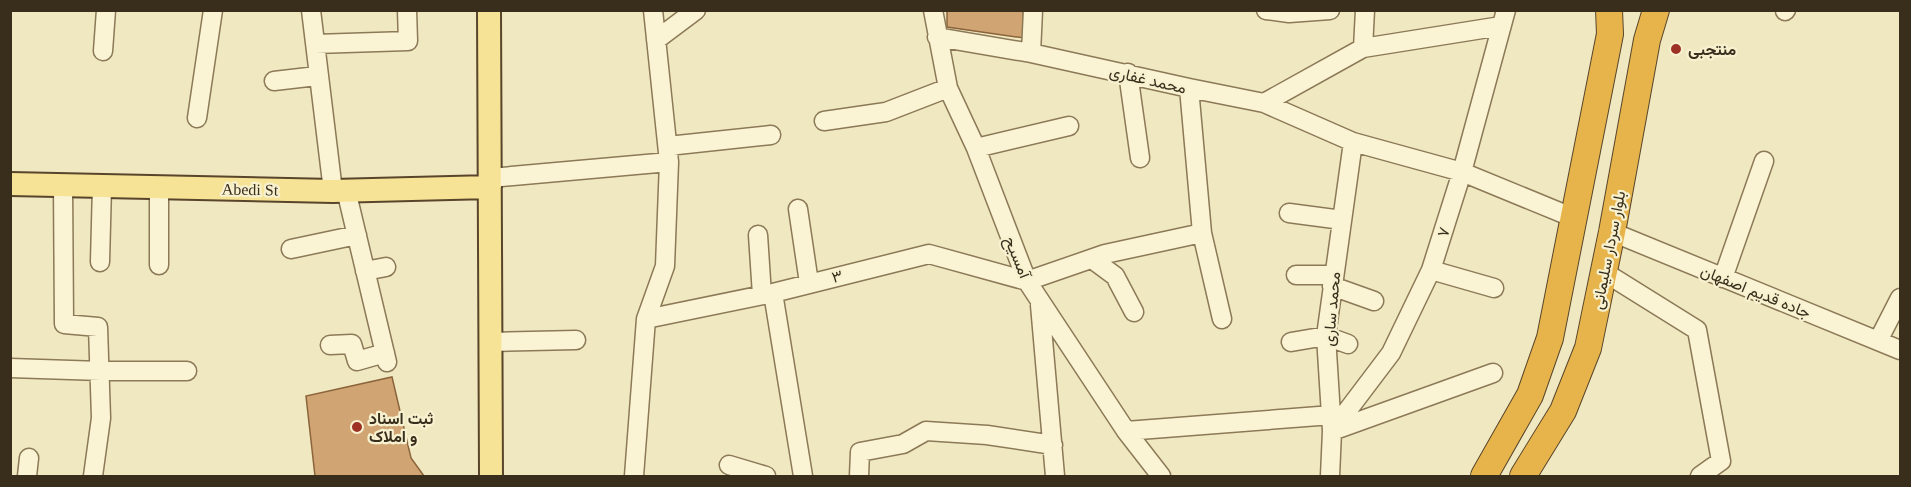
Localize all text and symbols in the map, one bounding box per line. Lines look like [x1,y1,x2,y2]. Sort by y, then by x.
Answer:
place label: منتجبی [1688,41,1737,59]
marker: منتجبی [1669,42,1683,56]
street label: محمد غفاری [1107,62,1188,99]
street label: Abedi St [222,181,279,199]
street label: بلوار سردار سلیمانی [1589,189,1630,311]
street label: ۷ [1434,225,1453,239]
street label: آمسیح [999,234,1034,283]
street label: جاده قدیم اصفهان [1698,262,1813,323]
street label: ۳ [830,267,844,286]
street label: محمد ساری [1320,271,1345,347]
place label: ثبت اسناد و املاک [369,410,433,447]
marker: ثبت اسناد و املاک [350,420,364,434]

